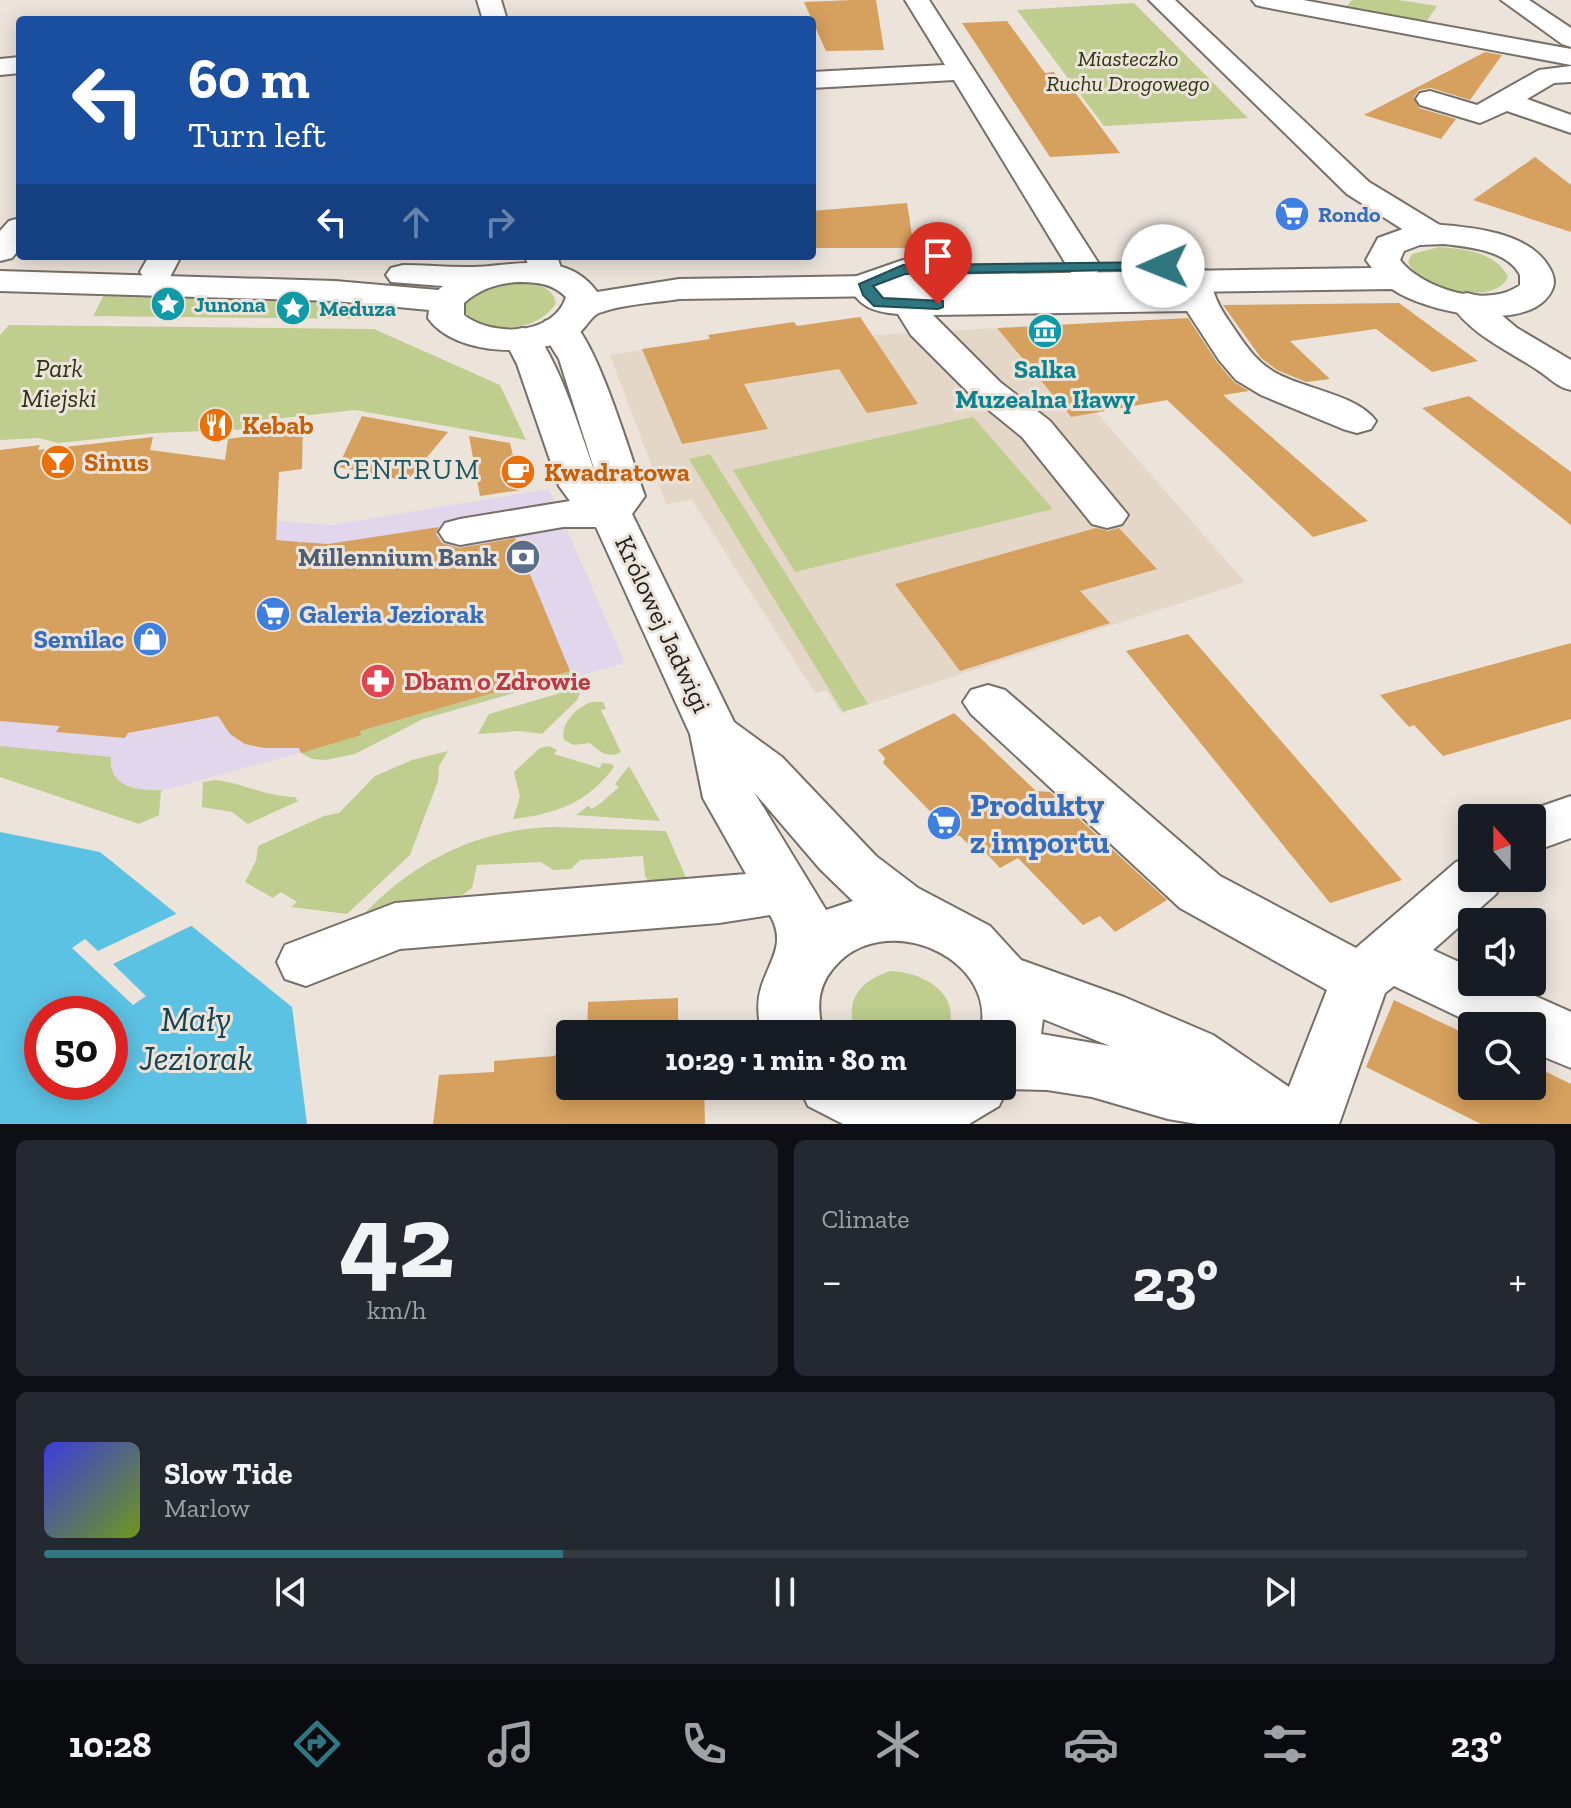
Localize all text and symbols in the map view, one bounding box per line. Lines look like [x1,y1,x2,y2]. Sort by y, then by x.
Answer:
text: 60 m [188,45,310,112]
park label: Miasteczko Ruchu Drogowego [1046,45,1210,97]
icon: left [56,48,160,152]
text: Turn left [188,113,326,156]
supermarket icon: Rondo [1273,195,1311,233]
icon: left [310,200,354,244]
icon: ahead [394,200,438,244]
icon: right [478,200,522,244]
place label: Rondo [1318,201,1381,228]
pin [904,222,972,304]
position arrow [1121,224,1205,308]
icon: arrive [916,234,960,278]
place icon: Junona [149,285,187,323]
place icon: Meduza [274,289,312,327]
place label: Junona [194,291,266,318]
place label: Meduza [319,295,396,322]
museum icon: Salka Muzealna Iławy [1026,312,1064,350]
park label: Park Miejski [21,352,97,414]
place label: Salka Muzealna Iławy [955,353,1135,415]
restaurant icon: Kebab [197,406,235,444]
place label: Kebab [242,409,314,441]
bar icon: Sinus [39,443,77,481]
place label: Sinus [84,446,149,478]
district label: CENTRUM [333,453,481,486]
cafe icon: Kwadratowa [499,453,537,491]
place label: Kwadratowa [544,456,690,488]
street label: Królowej Jadwigi [608,531,718,717]
bank icon: Millennium Bank [504,538,542,576]
place label: Millennium Bank [298,541,498,573]
supermarket icon: Galeria Jeziorak [254,595,292,633]
place label: Galeria Jeziorak [299,598,484,630]
shop icon: Semilac [131,620,169,658]
place label: Semilac [34,623,124,655]
pharmacy icon: Dbam o Zdrowie [359,662,397,700]
place label: Dbam o Zdrowie [404,665,591,697]
place label: Produkty z importu [970,786,1110,861]
supermarket icon: Produkty z importu [925,804,963,842]
north arrow [1458,804,1546,892]
map controls [1458,804,1546,1100]
button: sound [1458,908,1546,996]
speed limit sign: 50 [24,996,128,1100]
water label: Mały Jeziorak [138,999,253,1079]
button: search [1458,1012,1546,1100]
text: 10:29 · 1 min · 80 m [665,1042,907,1078]
text: 42 [339,1179,454,1304]
text: Climate [822,1203,909,1235]
text: 23° [1132,1244,1218,1316]
text: − [822,1254,842,1307]
text: + [1508,1254,1527,1307]
text: km/h [367,1294,426,1326]
text: Slow Tide [164,1456,292,1492]
text: Marlow [164,1492,250,1524]
icon: previous [269,1570,313,1614]
icon: pause [763,1570,807,1614]
icon: next [1258,1570,1302,1614]
icon: directions [289,1716,345,1772]
icon: music [483,1716,539,1772]
icon: phone [676,1716,732,1772]
icon: climate [870,1716,926,1772]
icon: car [1063,1716,1119,1772]
icon: filters [1257,1716,1313,1772]
text: 10:28 [69,1723,152,1766]
text: 23° [1451,1723,1502,1766]

